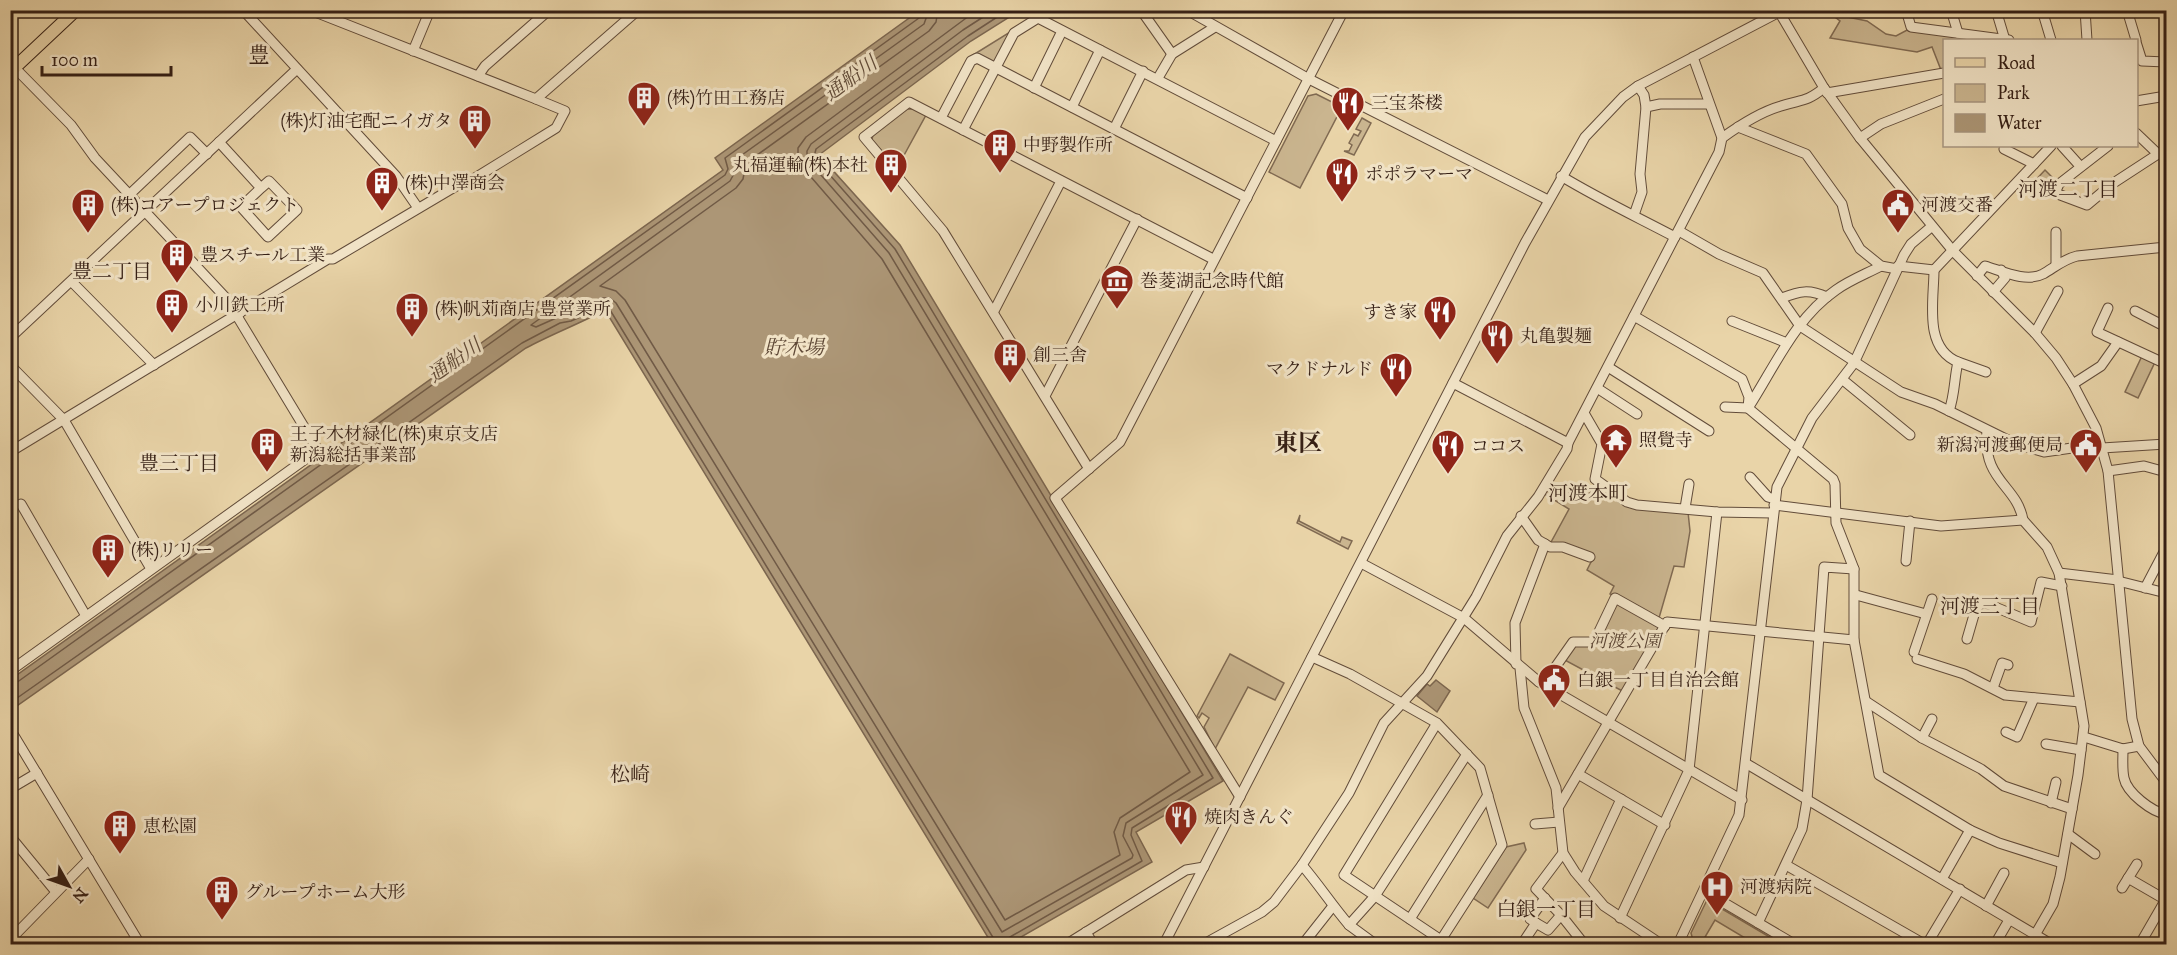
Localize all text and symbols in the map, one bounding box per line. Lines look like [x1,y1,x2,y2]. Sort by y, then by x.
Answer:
scale bar [42,39,171,77]
legend [1943,39,2138,147]
district label: 豊 [249,42,270,68]
text: 100 m [51,49,98,71]
water label: 通船川 [819,49,883,105]
text: Road [1997,52,2035,74]
building icon: (株)竹田工務店 [626,80,662,127]
text: Park [1997,82,2030,104]
restaurant icon: 三宝茶楼 [1330,85,1366,132]
place label: (株)竹田工務店 [667,87,785,110]
place label: 三宝茶楼 [1371,92,1443,114]
building icon: (株)灯油宅配ニイガタ [457,103,493,150]
place label: (株)灯油宅配ニイガタ [280,110,452,133]
text: Water [1997,112,2042,134]
building icon: 中野製作所 [982,127,1018,174]
place label: 中野製作所 [1023,134,1113,156]
building icon: 丸福運輸(株)本社 [873,147,909,194]
place label: 丸福運輸(株)本社 [732,154,868,177]
restaurant icon: ポポラマーマ [1324,156,1360,203]
place label: ポポラマーマ [1365,163,1473,185]
building icon: (株)中澤商会 [364,165,400,212]
place label: (株)中澤商会 [405,172,505,195]
district label: 河渡二丁目 [2018,177,2118,201]
building icon: (株)コアープロジェクト [70,187,106,234]
public building icon: 河渡交番 [1880,187,1916,234]
place label: (株)コアープロジェクト [111,194,299,217]
place label: 河渡交番 [1921,194,1993,216]
building icon: 豊スチール工業 [159,237,195,284]
place label: 豊スチール工業 [200,244,325,266]
district label: 豊二丁目 [72,259,152,283]
museum icon: 巻菱湖記念時代館 [1099,263,1135,310]
place label: 巻菱湖記念時代館 [1140,270,1284,292]
building icon: 小川鉄工所 [154,287,190,334]
building icon: (株)帆苅商店 豊営業所 [394,291,430,338]
place label: 小川鉄工所 [195,294,285,316]
restaurant icon: すき家 [1422,294,1458,341]
place label: (株)帆苅商店 豊営業所 [435,298,611,321]
place label: すき家 [1363,301,1417,323]
restaurant icon: 丸亀製麺 [1479,318,1515,365]
place label: 丸亀製麺 [1520,325,1592,347]
water label: 通船川 [423,332,487,387]
water label: 貯木場 [764,335,826,359]
building icon: 創三舎 [992,337,1028,384]
place label: 創三舎 [1033,344,1087,366]
restaurant icon: マクドナルド [1378,351,1414,398]
place label: マクドナルド [1266,358,1373,380]
temple icon: 照覺寺 [1598,422,1634,469]
place label: 王子木材緑化(株)東京支店 新潟総括事業部 [290,423,498,466]
building icon: 王子木材緑化(株)東京支店 新潟総括事業部 [249,426,285,473]
public building icon: 新潟河渡郵便局 [2068,427,2104,474]
district label: 東区 [1274,428,1322,458]
restaurant icon: ココス [1430,428,1466,475]
place label: 照覺寺 [1639,429,1693,451]
place label: 新潟河渡郵便局 [1937,434,2063,456]
place label: ココス [1471,435,1525,457]
district label: 豊三丁目 [139,451,219,475]
district label: 河渡本町 [1548,481,1628,505]
building icon: (株)リリー [90,532,126,579]
place label: (株)リリー [131,539,213,562]
district label: 河渡三丁目 [1940,594,2040,618]
park label: 河渡公園 [1589,630,1664,652]
public building icon: 白銀一丁目自治会館 [1536,662,1572,709]
place label: 白銀一丁目自治会館 [1577,669,1739,691]
district label: 松崎 [610,762,650,786]
restaurant icon: 焼肉きんぐ [1163,799,1199,846]
place label: 焼肉きんぐ [1204,806,1294,828]
building icon: 恵松園 [102,808,138,855]
place label: 恵松園 [143,815,197,837]
north arrow [39,856,99,916]
hospital icon: 河渡病院 [1699,869,1735,916]
building icon: グループホーム大形 [204,874,240,921]
place label: 河渡病院 [1740,876,1812,898]
place label: グループホーム大形 [245,881,406,903]
text: N [68,884,92,907]
district label: 白銀一丁目 [1496,897,1596,921]

